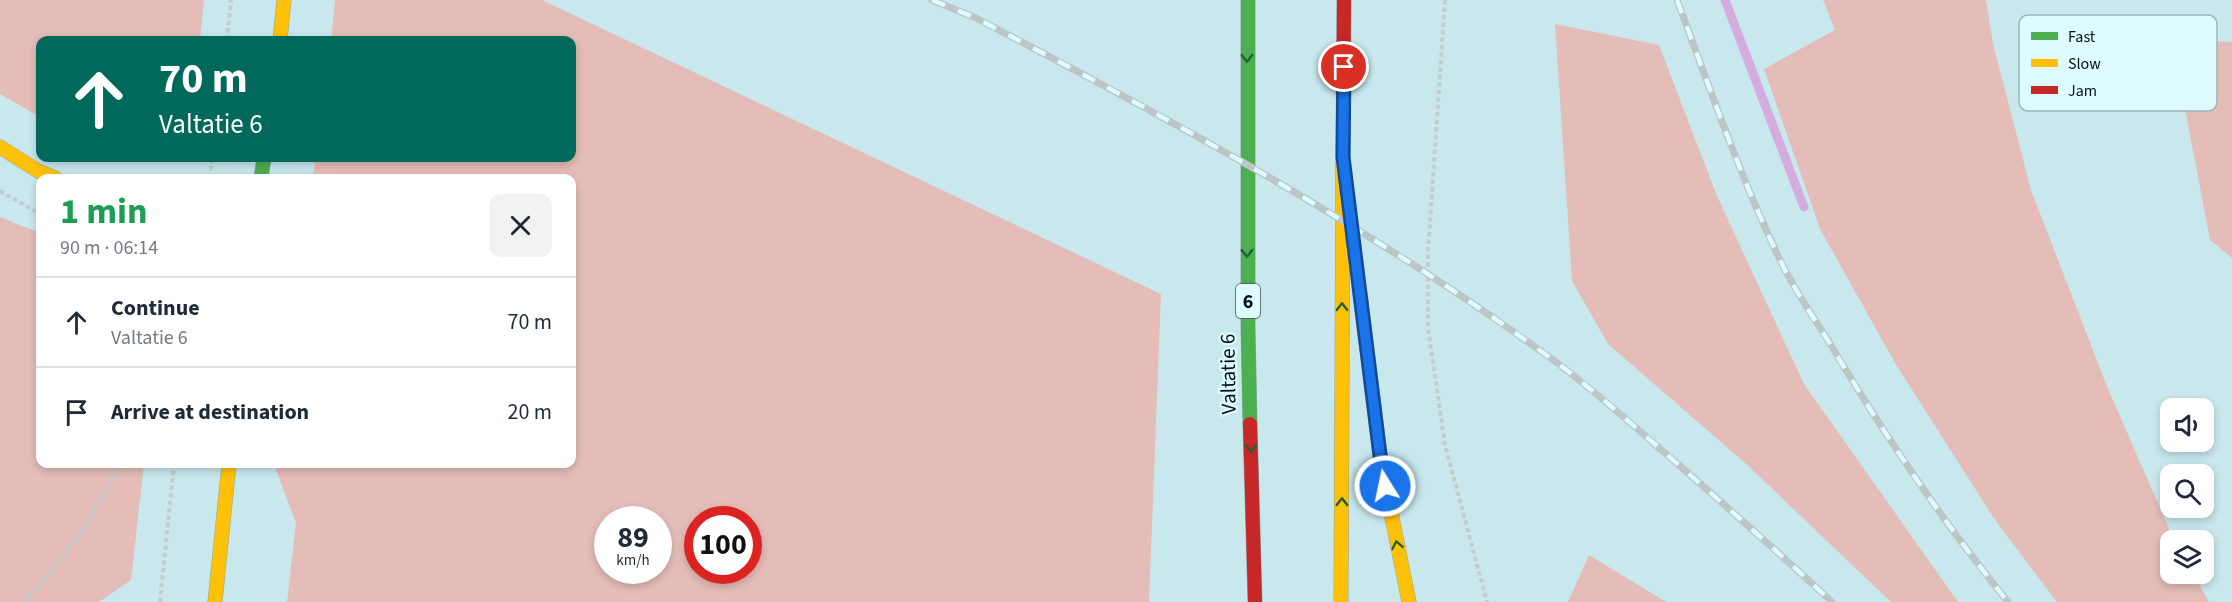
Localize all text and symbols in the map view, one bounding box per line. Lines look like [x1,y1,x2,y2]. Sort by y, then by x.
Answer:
legend [2019,15,2217,111]
text: Fast [2068,26,2096,48]
pin [1318,41,1369,92]
text: 70 m [159,49,248,109]
icon: arrive [1327,50,1360,83]
text: Slow [2068,53,2101,75]
one-way arrow [1241,54,1253,63]
icon: ahead [60,60,138,138]
text: Jam [2068,80,2097,102]
text: Valtatie 6 [159,105,263,144]
text: 1 min [60,186,148,237]
button: close [489,194,552,257]
text: 90 m · 06:14 [60,234,158,262]
one-way arrow [1241,249,1253,258]
road number: 6 [1236,284,1260,318]
text: Continue [111,292,200,324]
one-way arrow [1336,302,1348,311]
icon: ahead [60,306,93,339]
text: 70 m [507,306,552,338]
text: Valtatie 6 [111,324,188,352]
street label: Valtatie 6 [1212,333,1244,415]
icon: arrive [60,396,93,429]
text: Arrive at destination [111,396,309,428]
text: 20 m [507,396,552,428]
map controls [2160,398,2214,584]
button: sound [2160,398,2214,452]
one-way arrow [1245,444,1257,453]
position arrow [1353,454,1417,518]
button: search [2160,464,2214,518]
one-way arrow [1336,497,1348,506]
speed limit sign: 100 [684,506,762,584]
text: 89 [617,516,649,559]
button: layers [2160,530,2214,584]
one-way arrow [1391,540,1404,550]
text: km/h [616,550,650,571]

